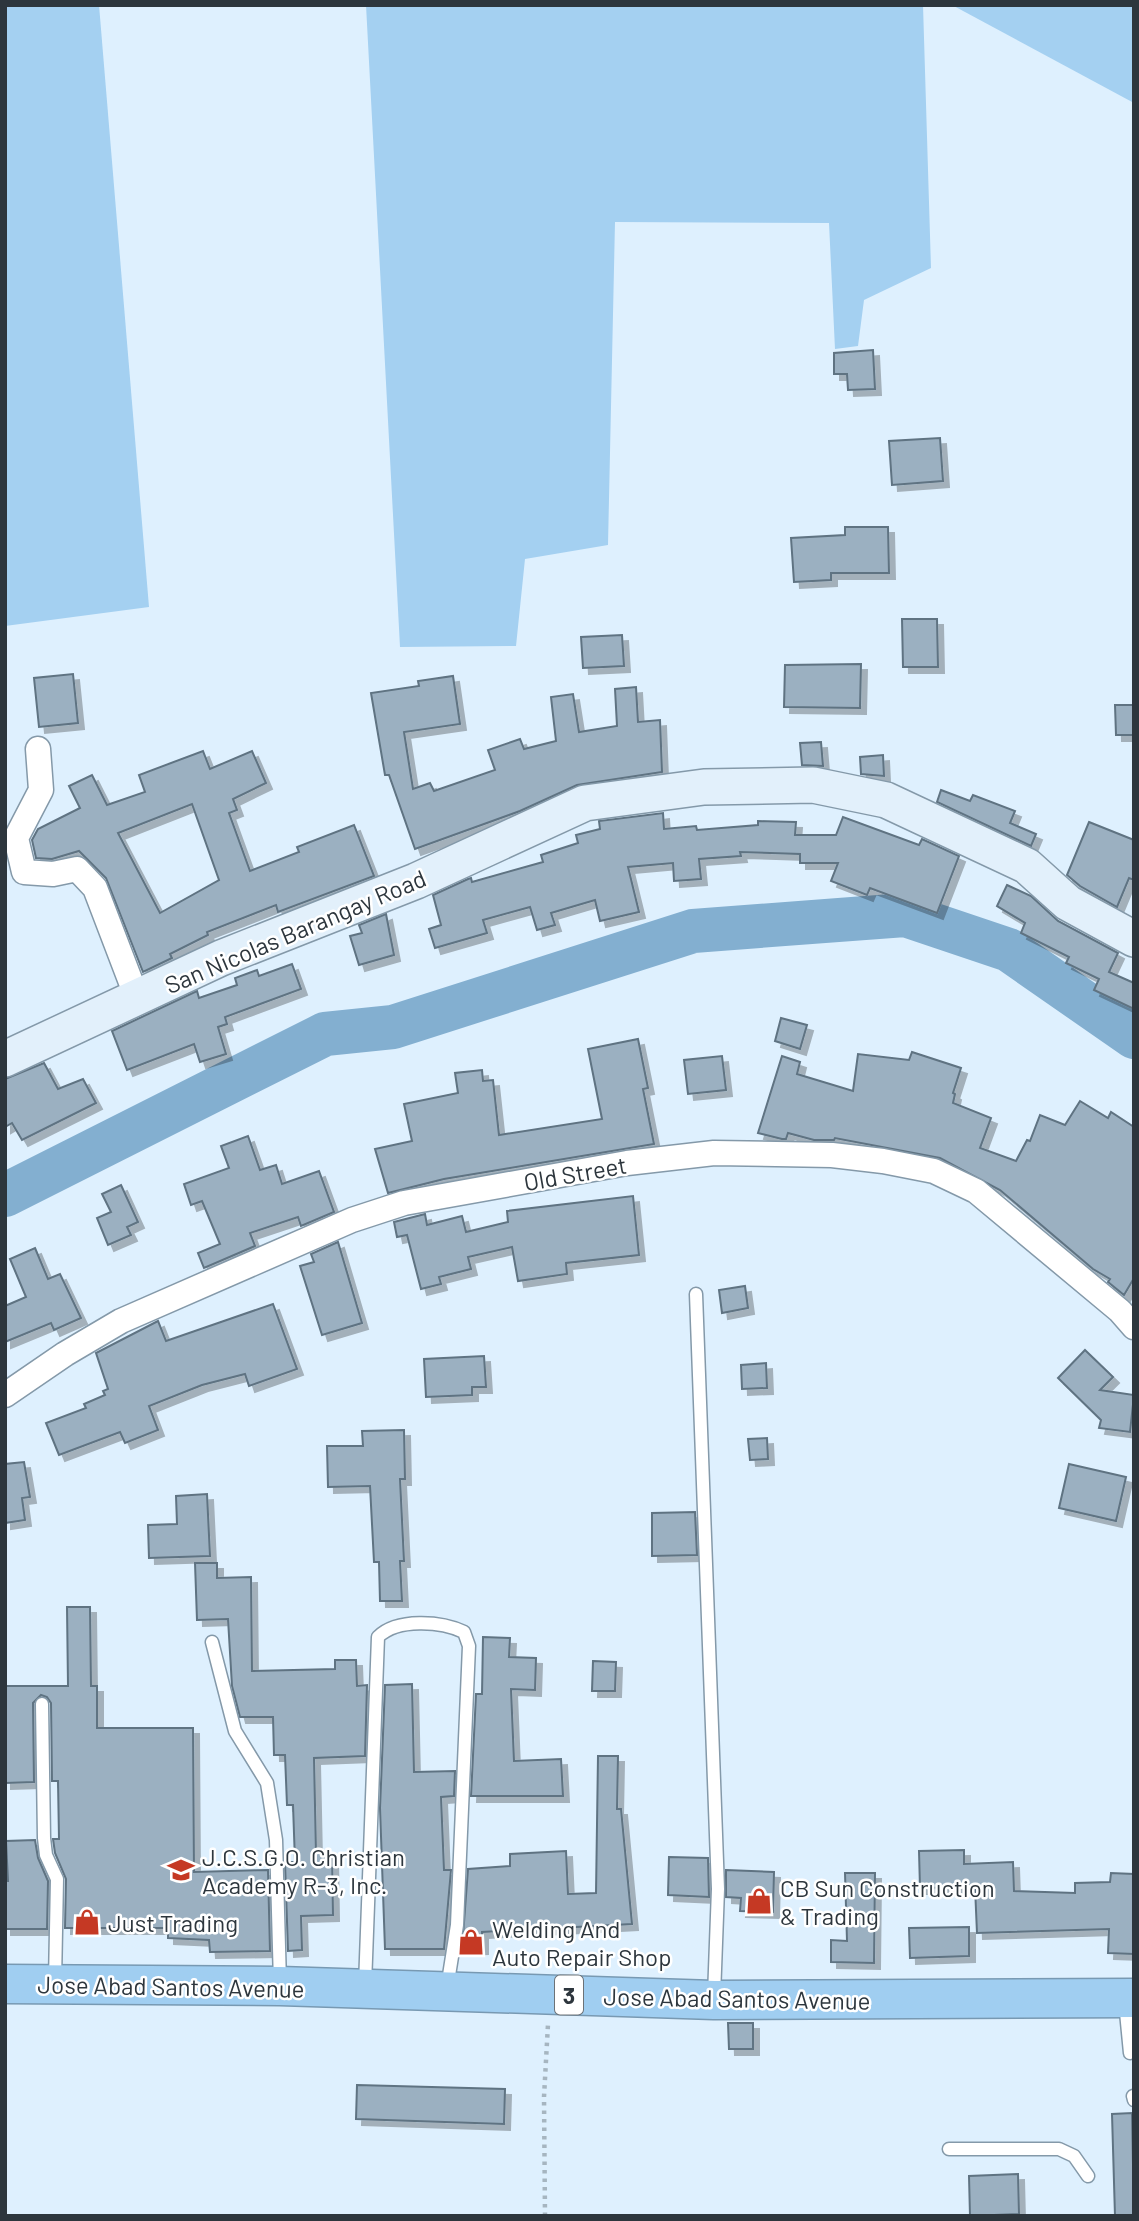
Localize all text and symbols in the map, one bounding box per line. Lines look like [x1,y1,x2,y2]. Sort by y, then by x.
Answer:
street label: San Nicolas Barangay Road [160,863,430,999]
street label: Old Street [521,1150,629,1196]
place label: J.C.S.G.O. Christian Academy R-3, Inc. [202,1842,405,1899]
school or university icon: J.C.S.G.O. Christian Academy R-3, Inc. [166,1855,196,1885]
place label: CB Sun Construction & Trading [780,1873,995,1930]
shop icon: CB Sun Construction & Trading [744,1886,774,1916]
shop icon: Just Trading [72,1907,102,1937]
place label: Just Trading [108,1908,238,1937]
place label: Welding And Auto Repair Shop [492,1914,671,1971]
shop icon: Welding And Auto Repair Shop [456,1927,486,1957]
street label: Jose Abad Santos Avenue [37,1969,305,2003]
road number: 3 [555,1976,583,2014]
street label: Jose Abad Santos Avenue [603,1981,871,2015]

